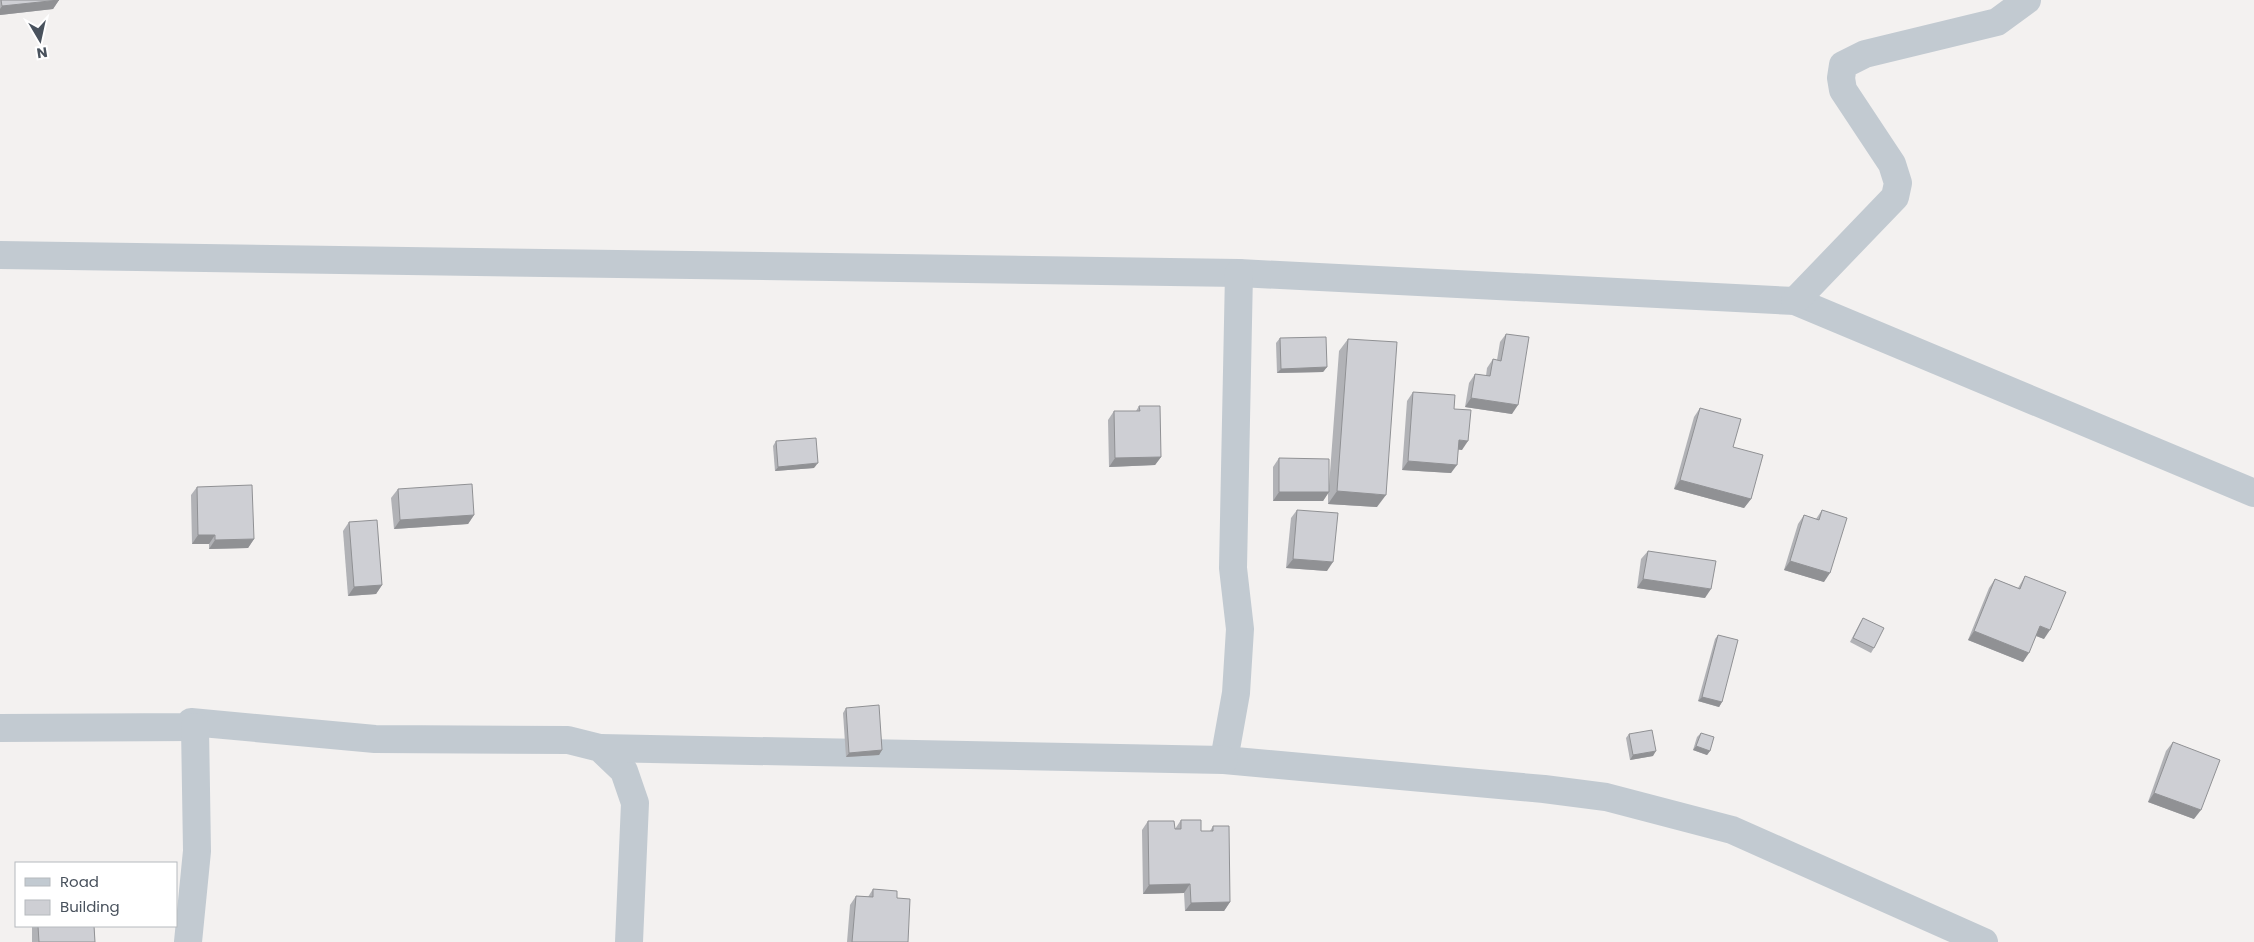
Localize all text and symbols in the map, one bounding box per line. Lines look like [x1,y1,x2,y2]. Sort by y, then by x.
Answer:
north arrow [15,15,65,65]
text: N [35,42,49,64]
legend [15,862,178,927]
text: Road [60,871,99,892]
text: Building [60,896,120,917]

